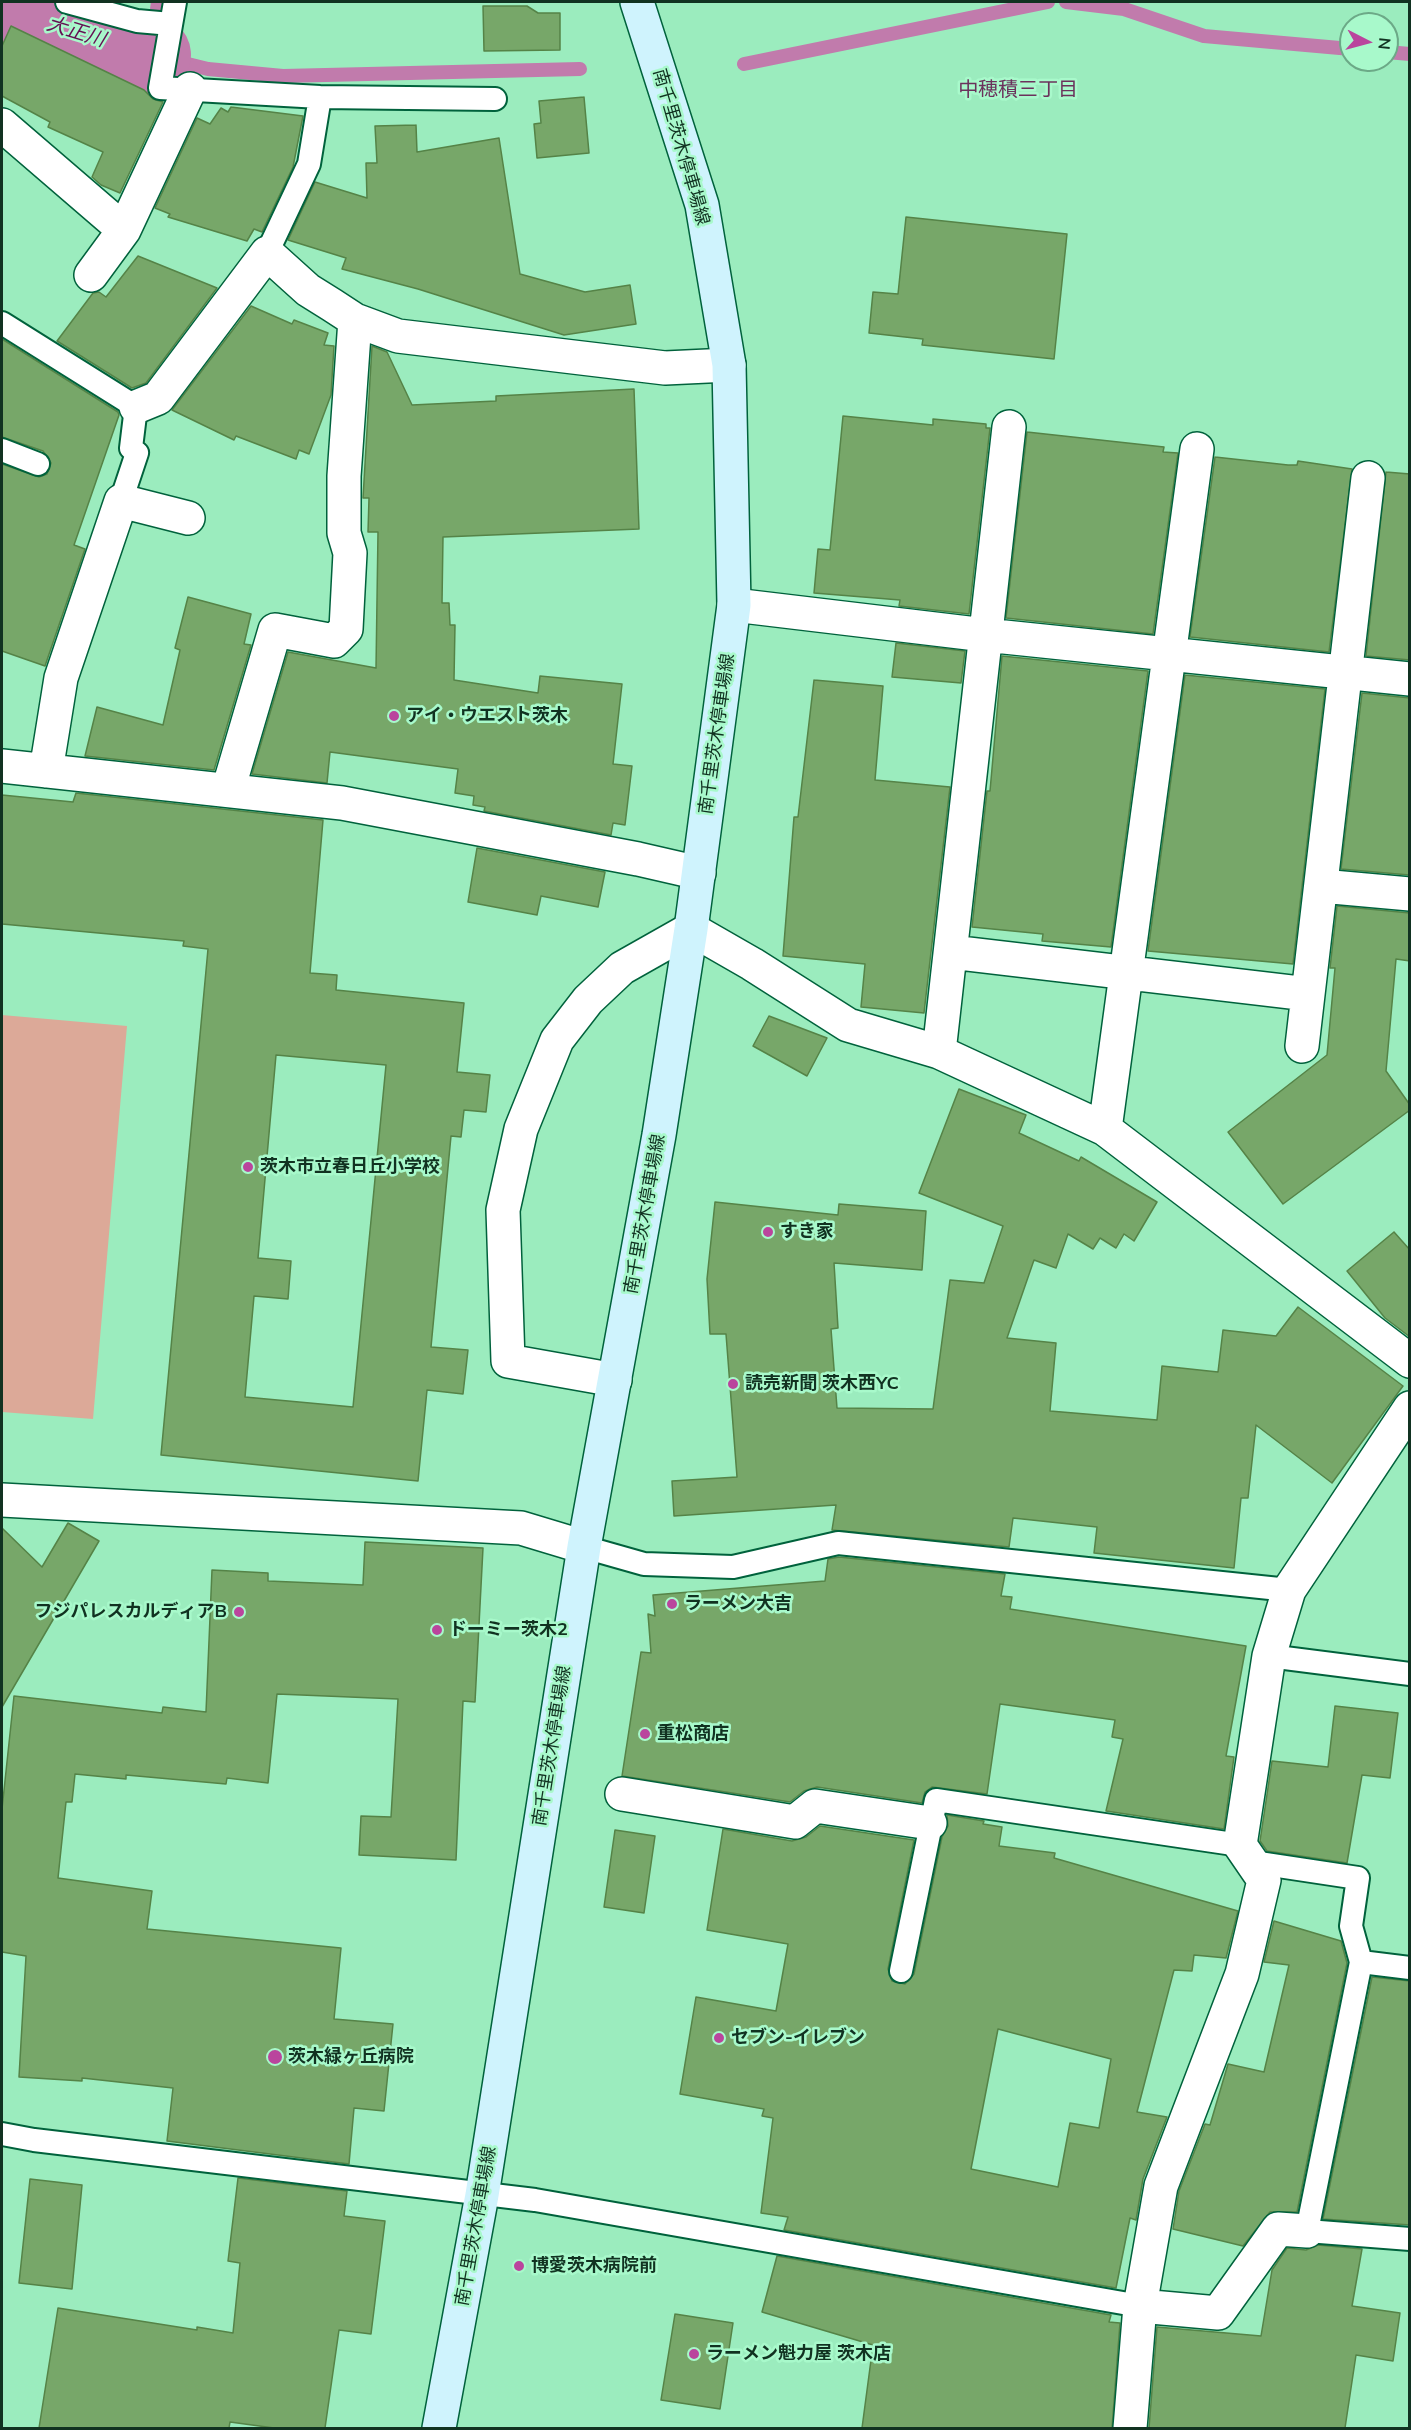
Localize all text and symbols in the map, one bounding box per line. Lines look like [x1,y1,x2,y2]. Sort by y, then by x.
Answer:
water label: 大正川 [44,12,108,52]
north arrow [1339,12,1399,72]
text: N [1374,37,1395,51]
street label: 南千里茨木停車場線 [648,66,714,228]
district label: 中穂積三丁目 [958,78,1078,102]
street label: 南千里茨木停車場線 [695,652,739,816]
place label: アイ・ウエスト茨木 [406,705,568,727]
marker: アイ・ウエスト茨木 [387,709,401,723]
street label: 南千里茨木停車場線 [620,1132,670,1296]
place label: 茨木市立春日丘小学校 [260,1156,440,1178]
marker: 茨木市立春日丘小学校 [241,1160,255,1174]
place label: すき家 [780,1221,834,1243]
marker: すき家 [761,1225,775,1239]
place label: 読売新聞 茨木西YC [745,1373,899,1395]
marker: 読売新聞 茨木西YC [726,1377,740,1391]
place label: ラーメン大吉 [684,1593,792,1615]
marker: ラーメン大吉 [665,1597,679,1611]
place label: フジパレスカルディアB [35,1601,227,1623]
marker: フジパレスカルディアB [232,1605,246,1619]
place label: ドーミー茨木2 [449,1619,568,1641]
marker: ドーミー茨木2 [430,1623,444,1637]
street label: 南千里茨木停車場線 [529,1664,575,1828]
place label: 重松商店 [657,1723,729,1745]
marker: 重松商店 [638,1727,652,1741]
place label: セブン-イレブン [731,2027,865,2049]
marker: セブン-イレブン [712,2031,726,2045]
place label: 茨木緑ヶ丘病院 [288,2046,414,2068]
marker: 茨木緑ヶ丘病院 [266,2048,284,2066]
street label: 南千里茨木停車場線 [451,2144,501,2308]
place label: 博愛茨木病院前 [531,2255,657,2277]
marker: 博愛茨木病院前 [512,2259,526,2273]
place label: ラーメン魁力屋 茨木店 [706,2343,891,2365]
marker: ラーメン魁力屋 茨木店 [687,2347,701,2361]

